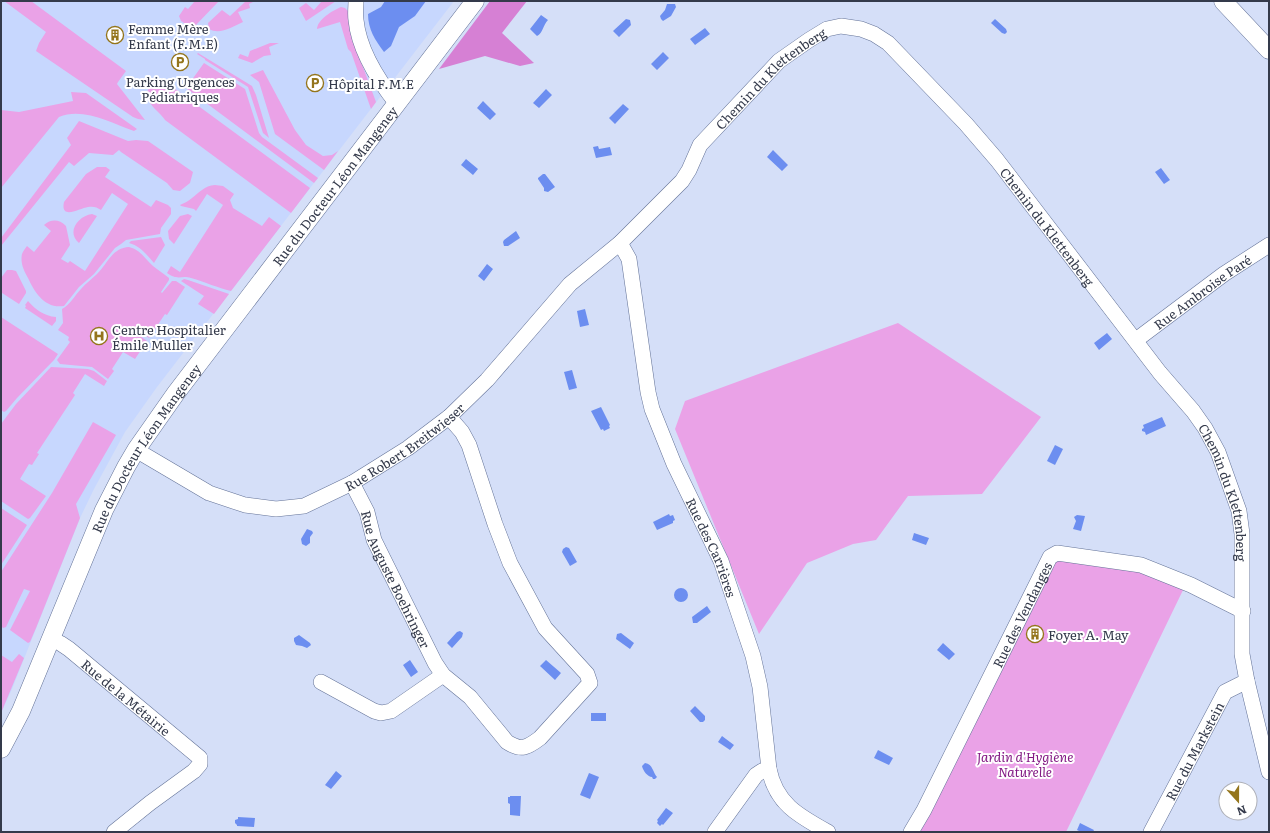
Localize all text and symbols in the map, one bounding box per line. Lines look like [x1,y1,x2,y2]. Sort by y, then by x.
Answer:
place label: Femme Mère Enfant (F.M.E) [128,19,218,53]
street label: Chemin du Klettenberg [710,22,830,133]
building icon: Femme Mère Enfant (F.M.E) [105,25,125,45]
parking icon: Parking Urgences Pédiatriques [170,52,190,72]
place label: Parking Urgences Pédiatriques [126,72,234,106]
parking icon: Hôpital F.M.E [305,73,325,93]
place label: Hôpital F.M.E [328,74,414,93]
street label: Rue du Docteur Léon Mangeney [267,101,402,269]
street label: Chemin du Klettenberg [996,163,1100,290]
street label: Rue Ambroise Paré [1149,249,1255,333]
place label: Centre Hospitalier Émile Muller [112,320,227,354]
hospital icon: Centre Hospitalier Émile Muller [89,326,109,346]
street label: Rue du Docteur Léon Mangeney [86,359,205,535]
street label: Rue Robert Breitwieser [341,397,469,495]
street label: Chemin du Klettenberg [1195,420,1252,562]
street label: Rue des Carrières [682,494,742,599]
street label: Rue Auguste Boehringer [357,508,436,652]
street label: Rue des Vendanges [987,558,1056,670]
building icon: Foyer A. May [1025,624,1045,644]
place label: Foyer A. May [1048,625,1129,644]
street label: Rue de la Métairie [78,654,175,740]
street label: Rue du Markstein [1160,698,1228,803]
park label: Jardin d'Hygiène Naturelle [977,747,1073,781]
north arrow [1218,781,1258,821]
text: N [1235,802,1249,820]

